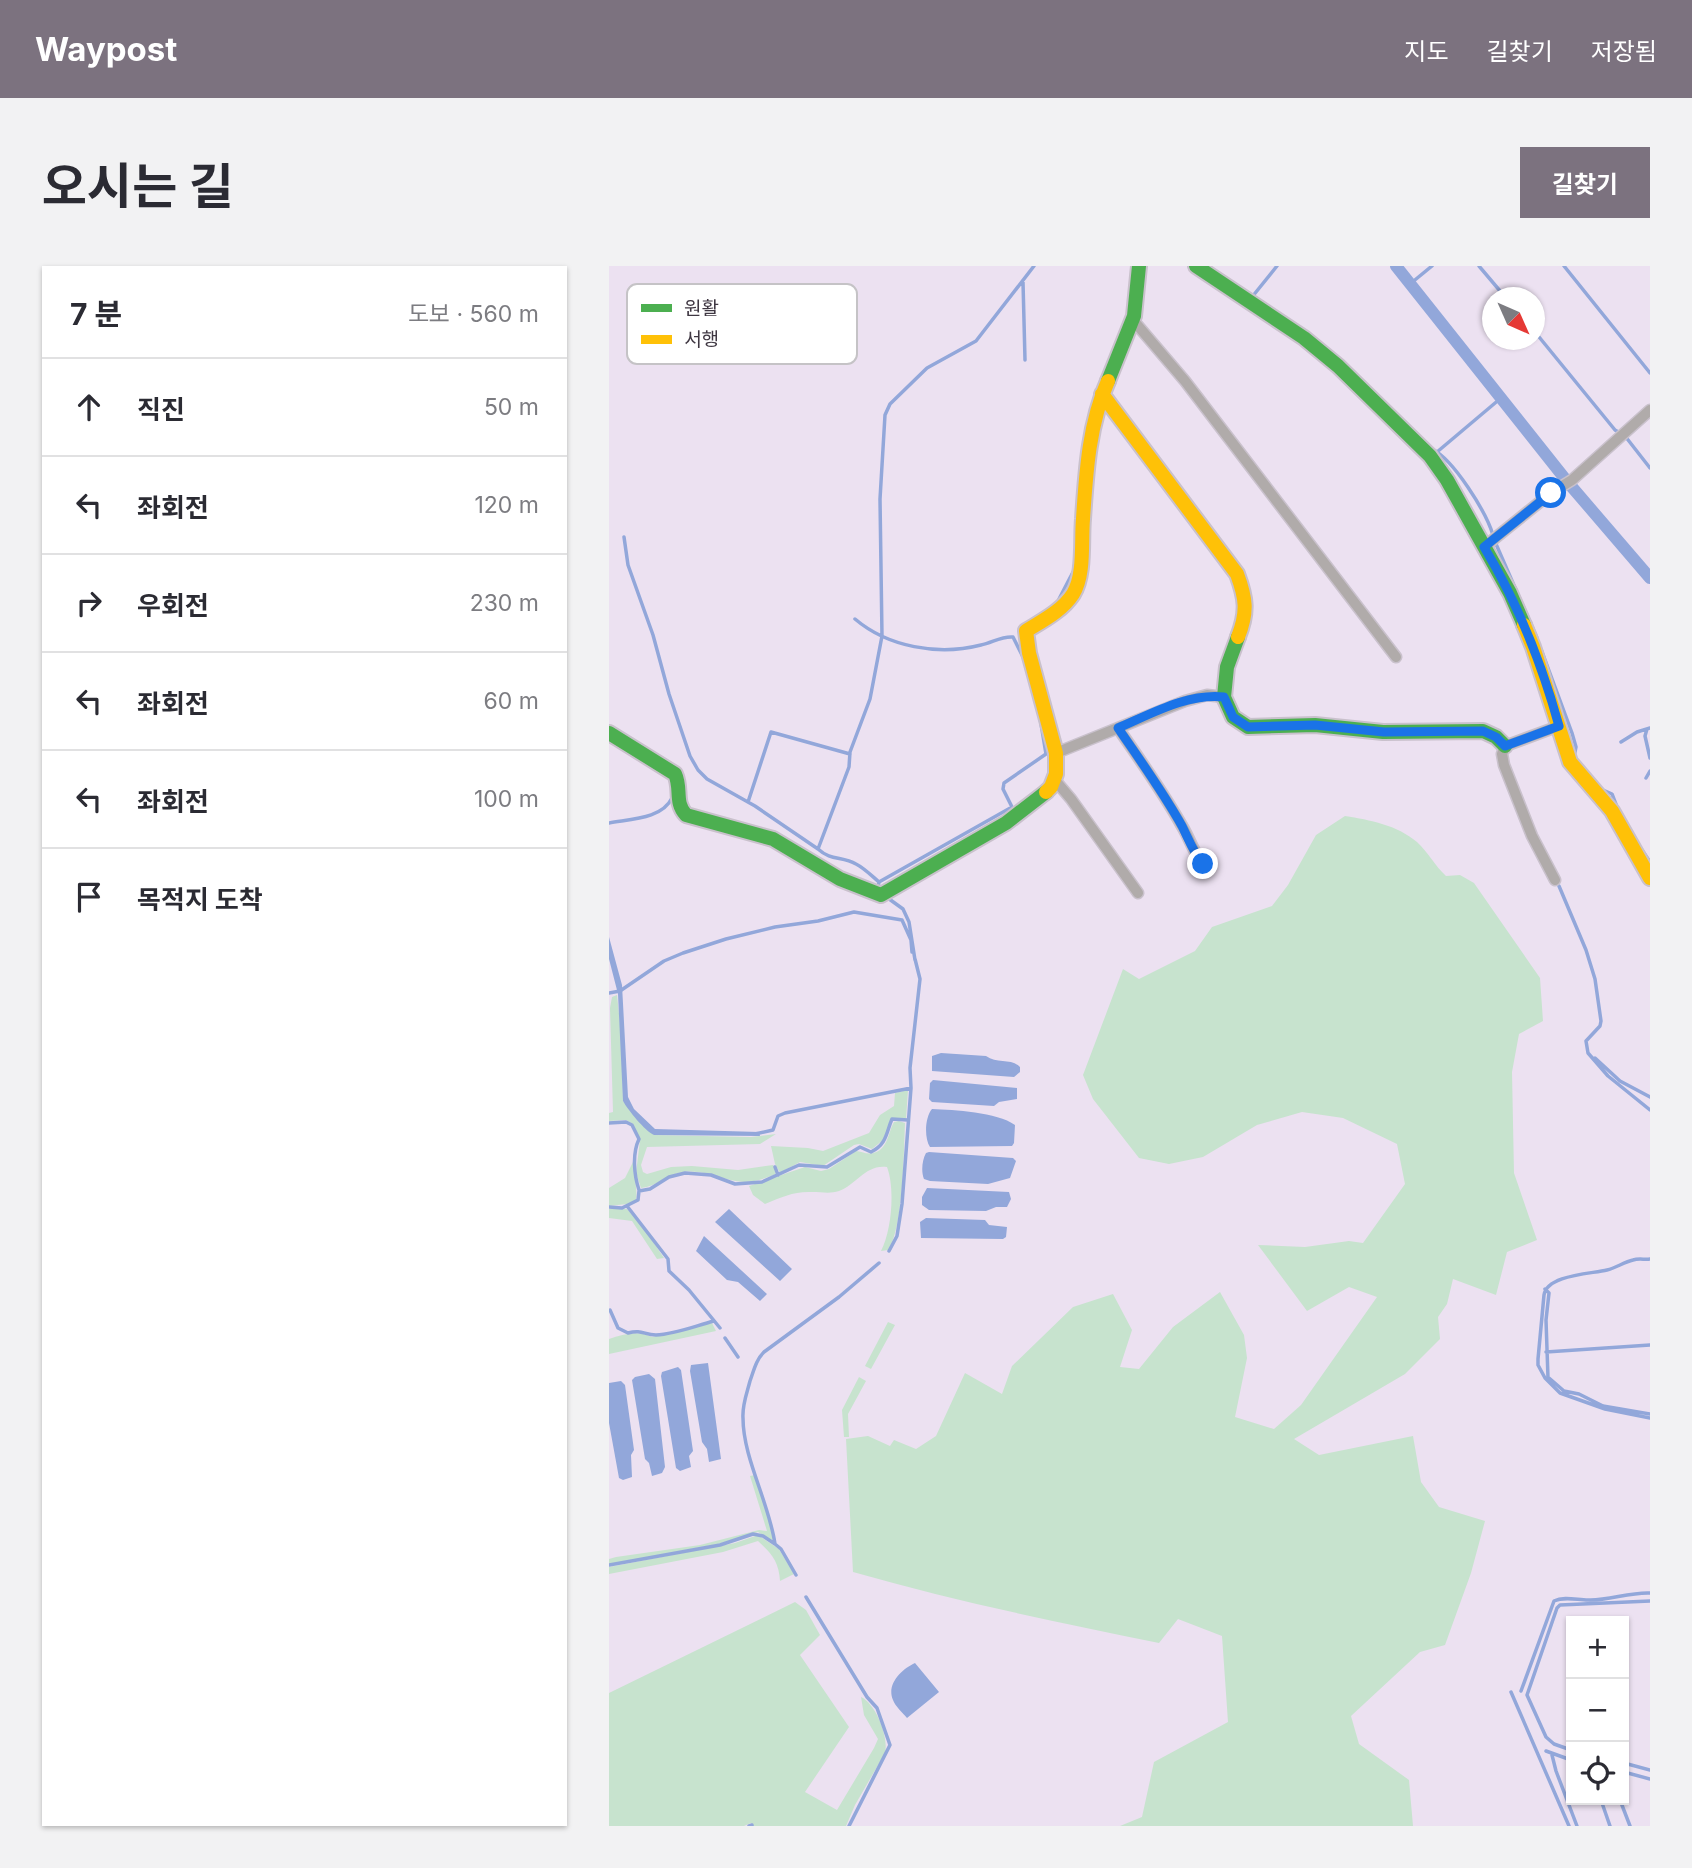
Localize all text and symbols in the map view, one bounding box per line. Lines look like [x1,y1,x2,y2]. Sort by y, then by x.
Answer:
text: Waypost [35,29,177,69]
text: 지도 [1404,37,1449,66]
text: 길찾기 [1487,37,1553,66]
text: 저장됨 [1591,37,1657,66]
button: 길찾기 [1520,147,1650,218]
text: 오시는 길 [42,157,234,216]
legend [627,284,857,364]
north arrow [1482,287,1545,350]
text: 7 분 [70,296,122,332]
text: 원활 [684,297,719,320]
text: 도보 · 560 m [408,300,539,328]
text: 서행 [684,328,719,351]
icon: ahead [70,388,108,426]
text: 50 m [484,393,539,421]
text: 직진 [137,394,185,425]
route start [1535,477,1566,508]
icon: left [70,486,108,524]
text: 120 m [474,491,539,519]
text: 좌회전 [137,492,209,523]
icon: right [70,584,108,622]
text: 230 m [470,589,539,617]
text: 우회전 [137,590,209,621]
icon: left [70,682,108,720]
text: 60 m [484,687,539,715]
text: 좌회전 [137,688,209,719]
icon: left [70,780,108,818]
text: 100 m [474,785,539,813]
text: 좌회전 [137,786,209,817]
route end [1187,848,1218,879]
icon: arrive [70,878,108,916]
text: 목적지 도착 [137,884,263,915]
map controls [1566,1616,1629,1805]
button: + [1566,1616,1629,1679]
button: − [1566,1679,1629,1742]
button: locate [1566,1742,1629,1805]

